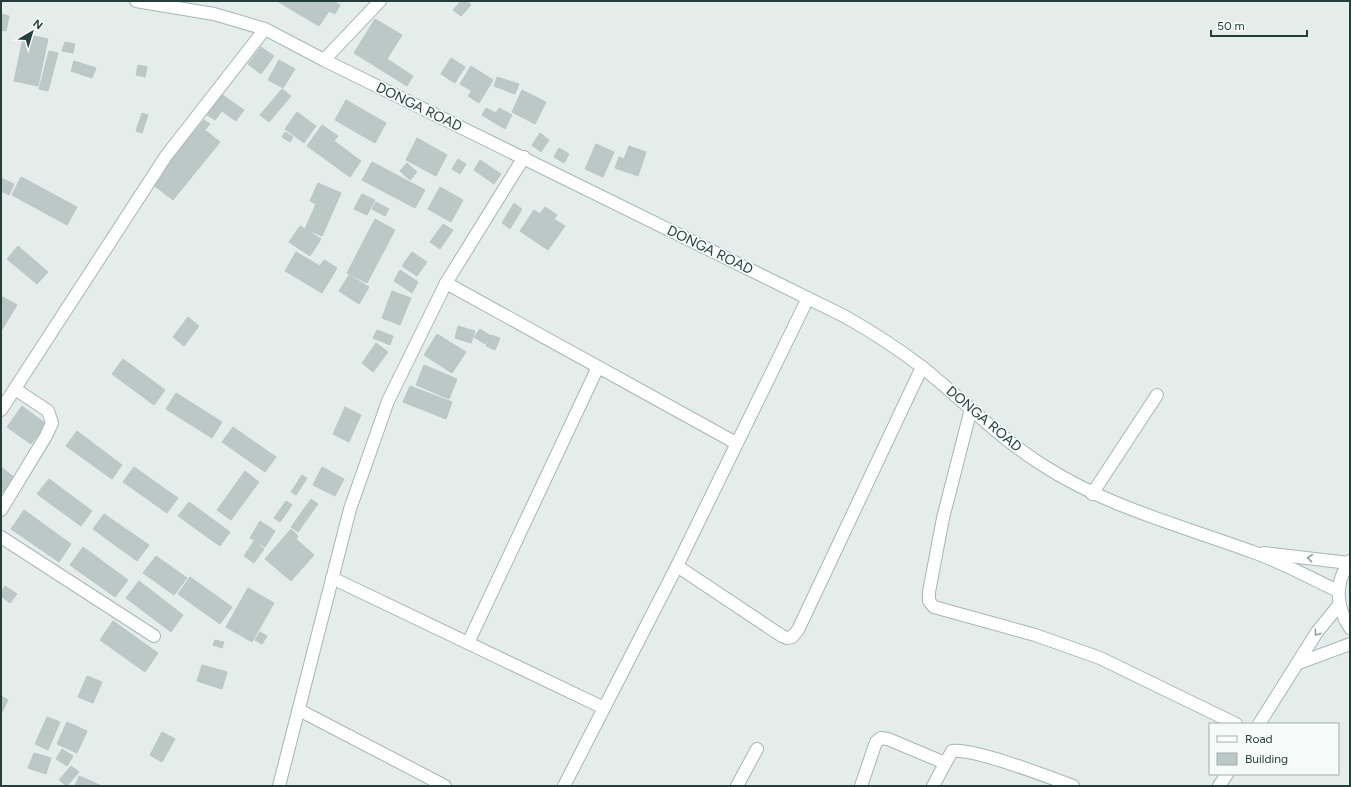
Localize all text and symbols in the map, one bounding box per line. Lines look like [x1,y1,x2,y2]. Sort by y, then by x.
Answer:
north arrow [12,12,52,52]
scale bar [1211,12,1307,38]
text: N [30,17,45,32]
text: 50 m [1217,19,1245,33]
street label: DONGA ROAD [373,79,465,135]
street label: DONGA ROAD [664,222,756,278]
street label: DONGA ROAD [943,382,1025,456]
one-way arrow [1307,554,1313,563]
one-way arrow [1314,629,1322,636]
legend [1209,723,1339,775]
text: Road [1245,732,1273,746]
text: Building [1245,752,1288,766]

